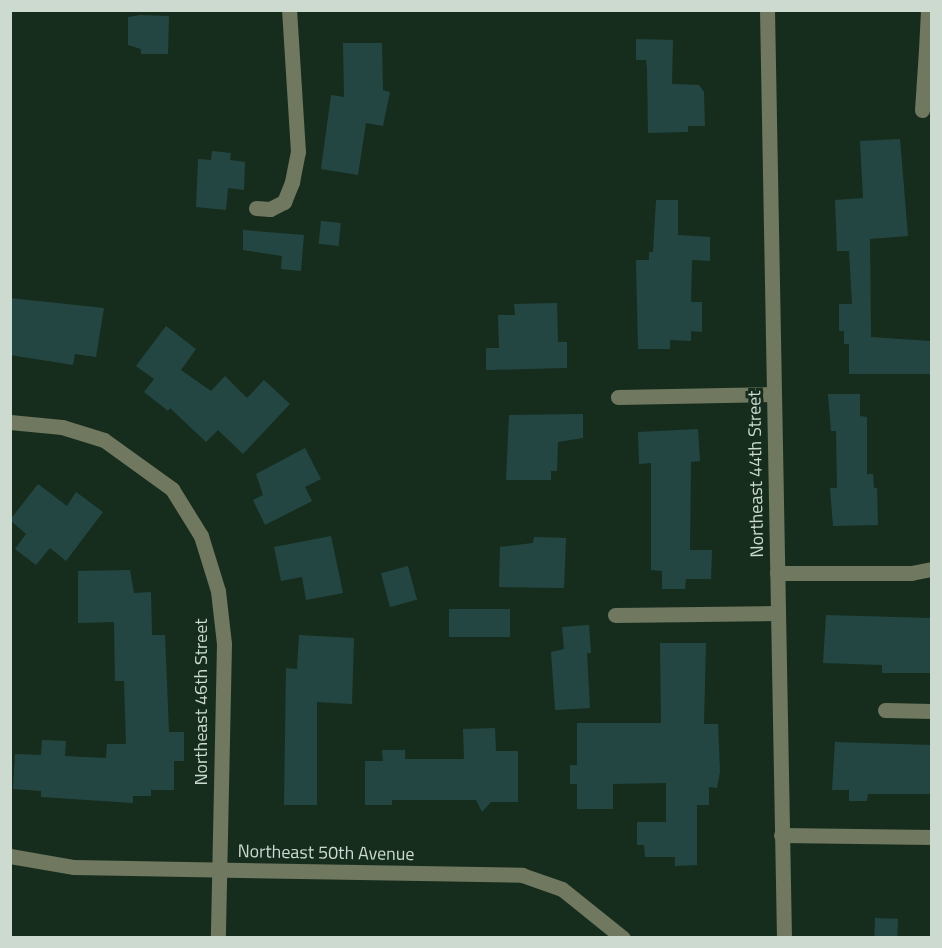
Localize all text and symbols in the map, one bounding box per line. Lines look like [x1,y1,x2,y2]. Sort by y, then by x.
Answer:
street label: Northeast 44th Street [744,390,768,558]
street label: Northeast 46th Street [190,618,212,786]
street label: Northeast 50th Avenue [237,841,415,865]

